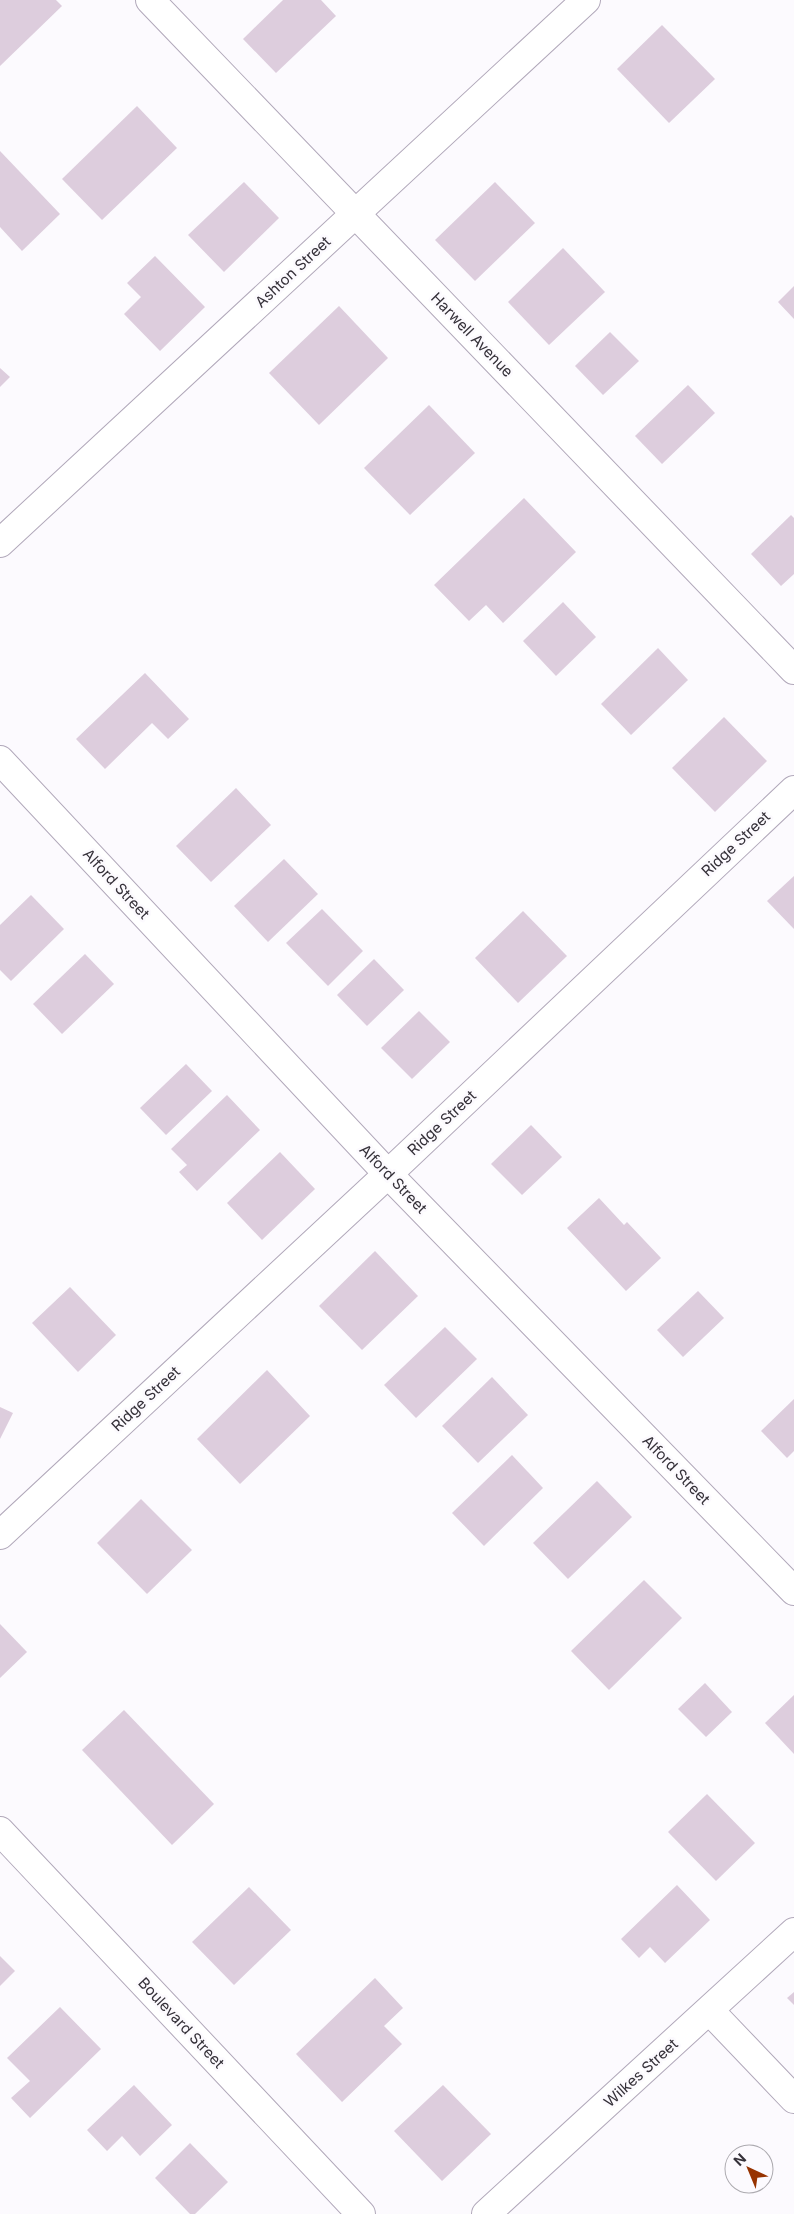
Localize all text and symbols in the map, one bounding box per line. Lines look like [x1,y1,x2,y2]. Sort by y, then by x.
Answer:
street label: Ashton Street [251,232,334,311]
street label: Harwell Avenue [427,288,517,381]
street label: Ridge Street [697,807,774,880]
street label: Alford Street [79,845,154,923]
street label: Ridge Street [403,1086,480,1159]
street label: Alford Street [356,1140,431,1217]
street label: Ridge Street [107,1362,184,1435]
street label: Alford Street [639,1431,714,1508]
street label: Boulevard Street [134,1973,229,2072]
street label: Wilkes Street [600,2034,682,2111]
north arrow [724,2144,774,2194]
text: N [730,2149,749,2169]

